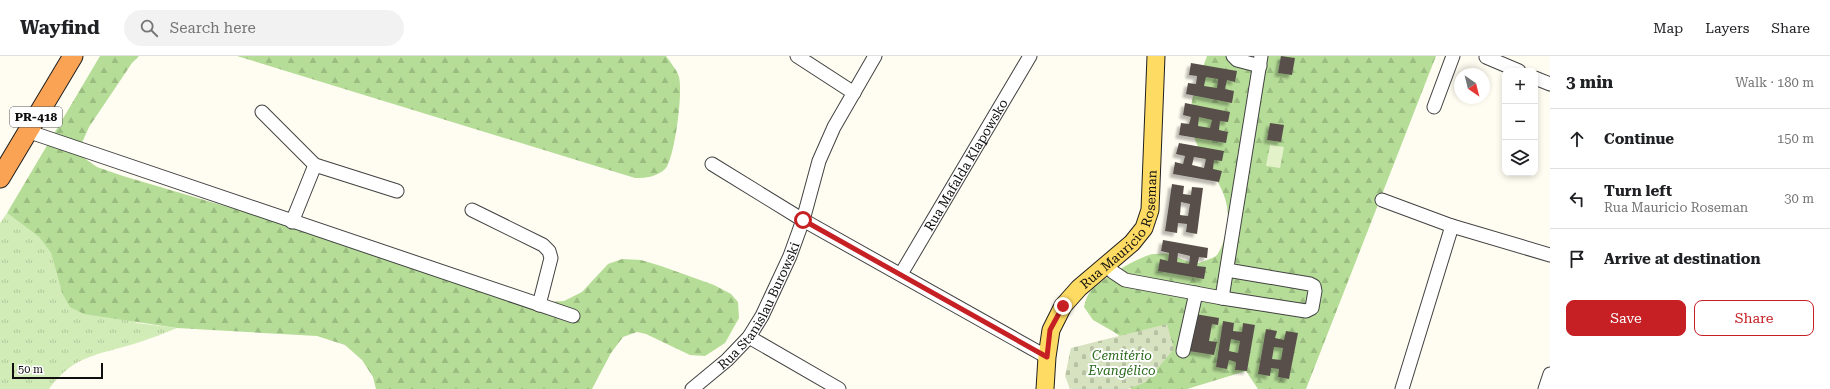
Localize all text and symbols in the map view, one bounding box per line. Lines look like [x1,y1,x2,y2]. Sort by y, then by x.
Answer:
search box [124,10,404,46]
text: Wayfind [20,16,100,39]
icon: search [138,17,160,39]
text: Search here [170,19,256,37]
text: Map [1653,20,1683,36]
text: Layers [1705,20,1749,36]
text: Share [1771,20,1810,36]
north arrow [1454,68,1490,104]
map controls [1502,68,1538,176]
button: + [1502,68,1538,104]
text: 3 min [1566,72,1613,92]
text: Walk · 180 m [1735,75,1814,90]
street label: Rua Mafalda Klapowsko [921,96,1011,234]
button: − [1502,104,1538,140]
road number: PR-418 [10,107,62,127]
icon: ahead [1566,128,1588,150]
text: Continue [1604,130,1674,148]
text: 150 m [1777,131,1814,146]
button: layers [1502,140,1538,176]
street label: Rua Mauricio Roseman [1077,169,1160,292]
text: Turn left [1604,182,1672,200]
icon: left [1566,188,1588,210]
text: 30 m [1784,191,1814,206]
text: Rua Mauricio Roseman [1604,200,1748,215]
route start [794,211,812,229]
street label: Rua Stanislau Burowski [715,240,802,373]
icon: arrive [1566,248,1588,270]
text: Arrive at destination [1604,250,1760,268]
route end [1054,297,1072,315]
button: Save [1566,300,1686,336]
button: Share [1694,300,1814,336]
park label: Cemitério Evangélico [1087,348,1156,378]
scale bar [12,361,103,380]
text: 50 m [18,363,43,376]

